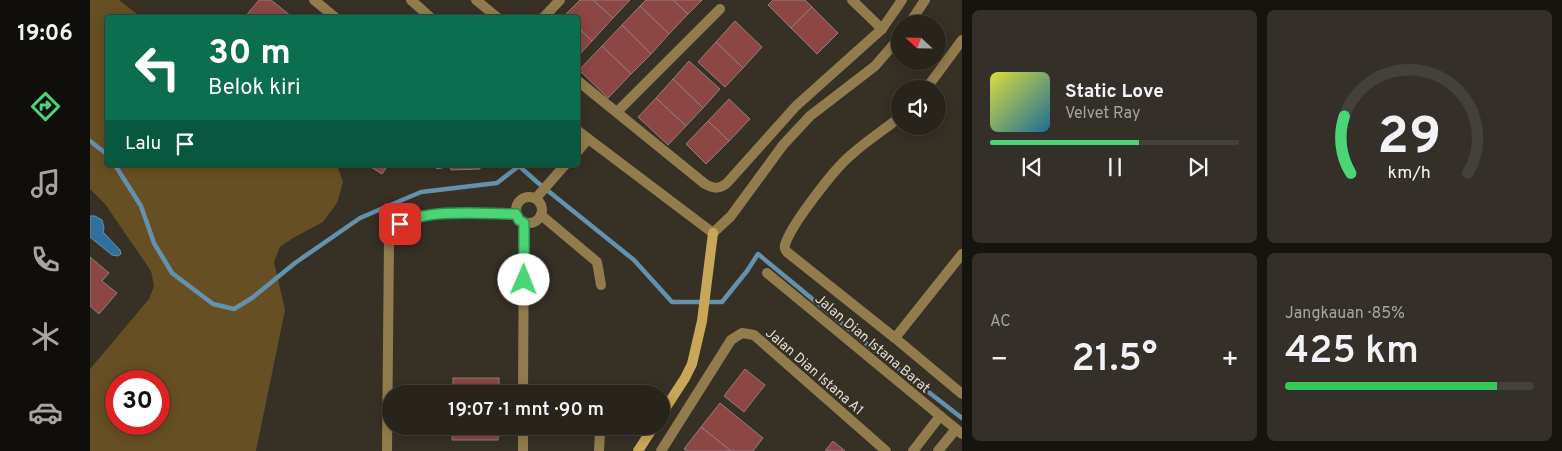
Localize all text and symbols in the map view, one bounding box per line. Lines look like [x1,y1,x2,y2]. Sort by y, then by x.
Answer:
north arrow [891,15,946,70]
map controls [891,15,946,135]
text: 19:06 [17,21,73,48]
text: 30 m [208,32,291,76]
icon: left [125,35,190,100]
text: Belok kiri [208,75,301,102]
button: sound [891,80,946,135]
text: Static Love [1065,80,1164,104]
icon: directions [28,89,63,124]
text: Velvet Ray [1065,104,1140,124]
text: 29 [1378,106,1441,172]
icon: arrive [171,130,199,158]
text: Lalu [125,132,161,156]
icon: previous [1018,153,1046,181]
icon: pause [1101,153,1129,181]
icon: next [1184,153,1212,181]
text: km/h [1388,162,1431,185]
icon: music [28,166,63,201]
pin [379,203,421,245]
icon: arrive [386,210,414,238]
icon: phone [28,242,63,277]
position arrow [497,253,549,305]
street label: Jalan Dian Istana Barat [811,291,933,397]
text: Jangkauan · 85% [1285,304,1405,324]
text: AC [990,312,1011,332]
icon: climate [28,319,63,354]
street label: Jalan Dian Istana A1 [761,325,867,419]
text: 425 km [1285,328,1419,377]
text: 21.5° [1071,336,1158,385]
text: − [990,343,1008,379]
text: + [1221,343,1239,379]
speed limit sign: 30 [105,370,170,435]
icon: car [28,395,63,430]
text: 19:07 · 1 mnt · 90 m [448,398,604,422]

